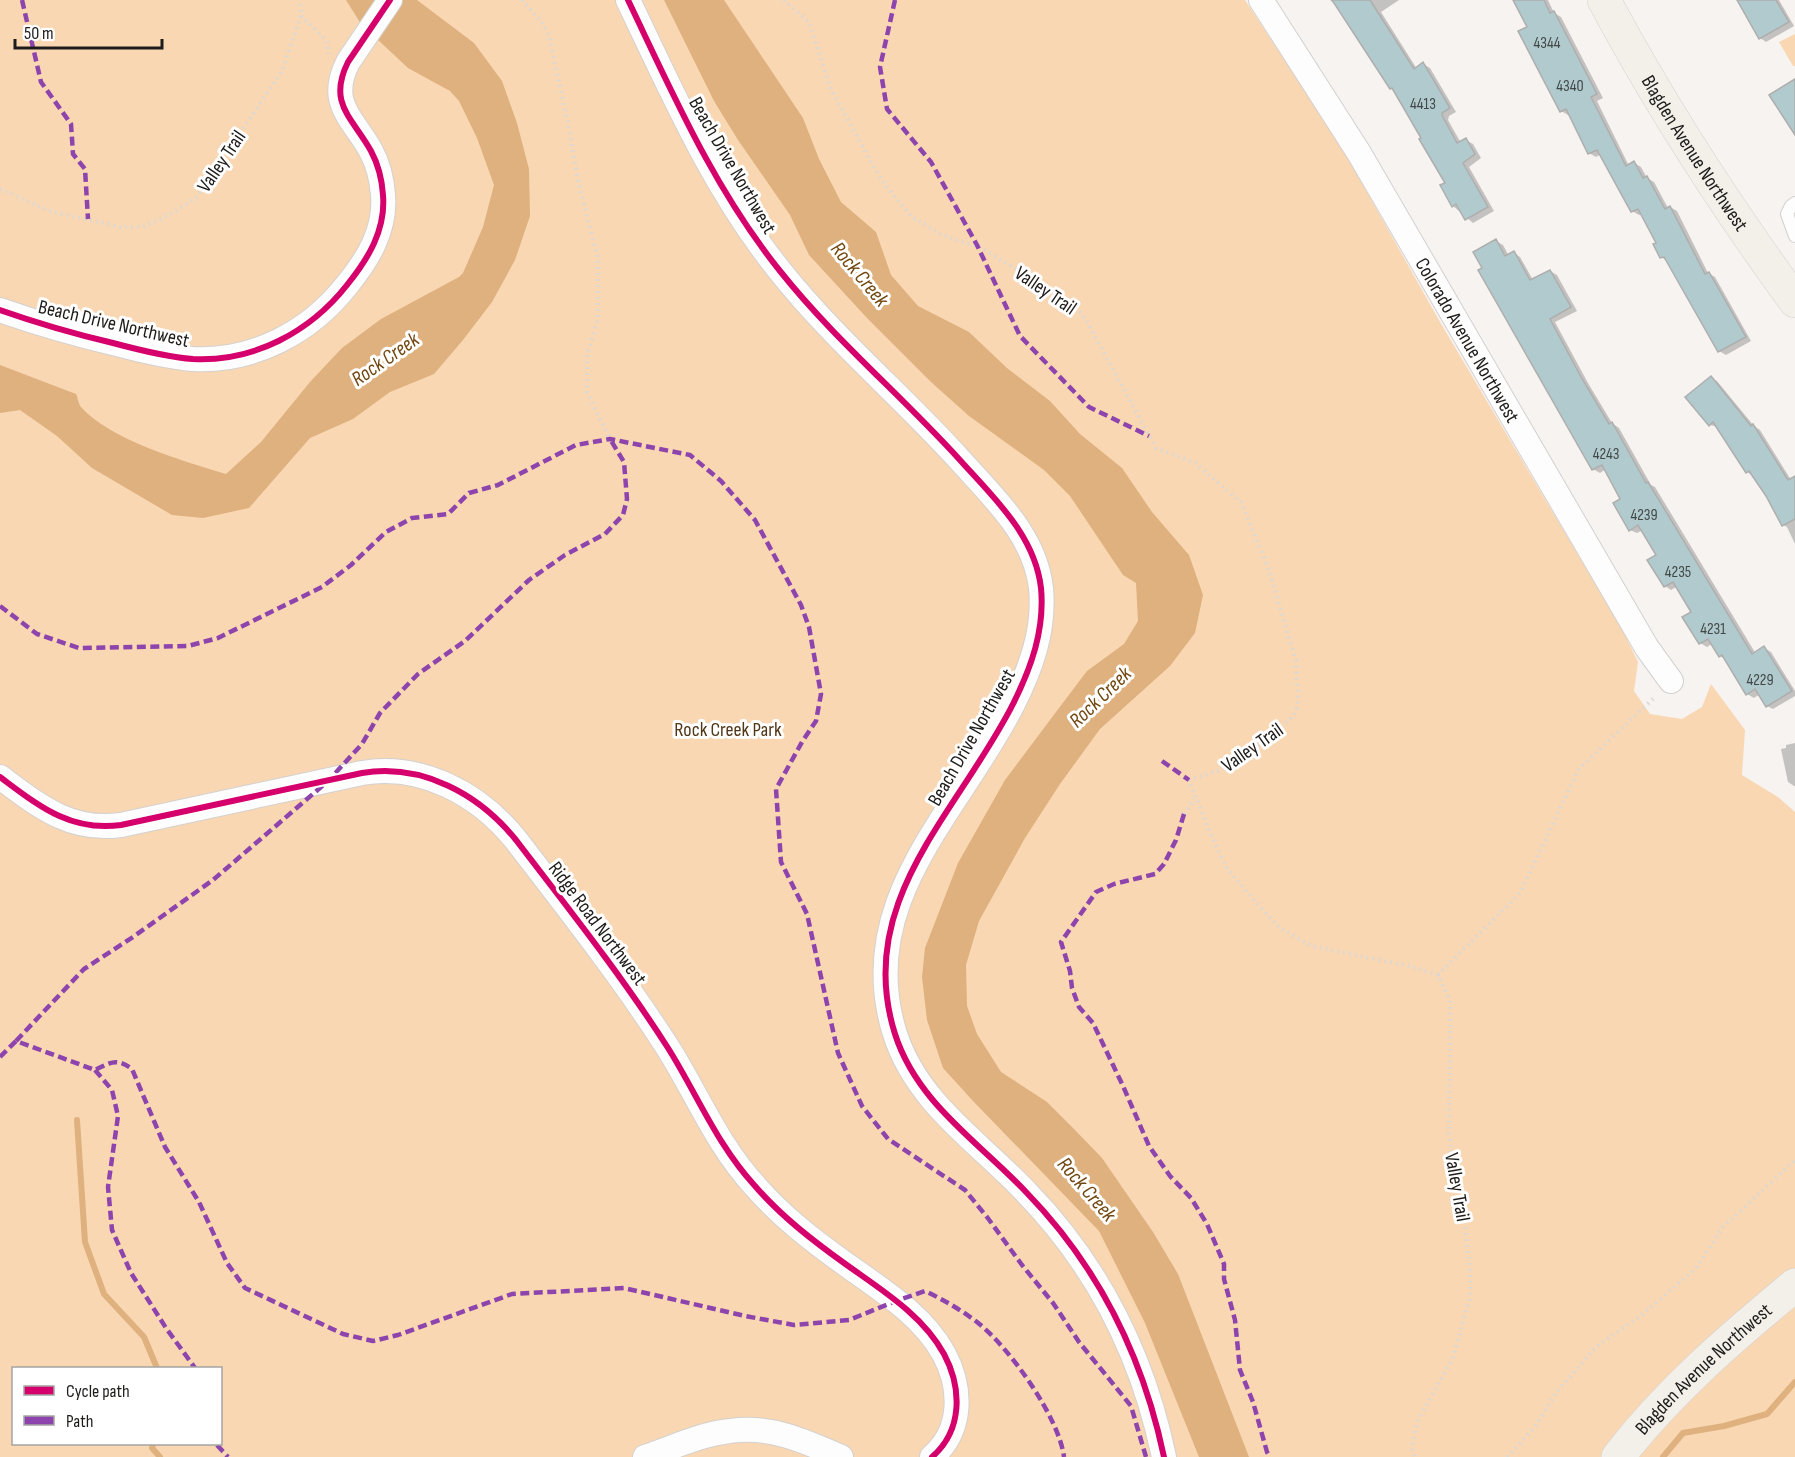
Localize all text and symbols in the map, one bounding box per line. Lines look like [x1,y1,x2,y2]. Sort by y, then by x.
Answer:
scale bar [15,12,162,50]
text: 50 m [24,23,54,44]
house number: 4344 [1534,34,1561,53]
street label: Blagden Avenue Northwest [1636,71,1753,236]
house number: 4340 [1556,77,1584,96]
street label: Beach Drive Northwest [683,93,781,238]
house number: 4413 [1410,95,1436,114]
street label: Valley Trail [192,126,251,197]
water label: Rock Creek [825,237,895,313]
street label: Colorado Avenue Northwest [1410,254,1524,427]
street label: Valley Trail [1010,261,1081,320]
street label: Beach Drive Northwest [36,295,192,353]
water label: Rock Creek [347,326,425,392]
house number: 4243 [1593,445,1619,464]
house number: 4239 [1630,506,1658,525]
house number: 4235 [1665,563,1691,582]
house number: 4231 [1700,620,1726,639]
water label: Rock Creek [1064,661,1138,733]
street label: Beach Drive Northwest [923,665,1021,810]
house number: 4229 [1746,671,1774,690]
park label: Rock Creek Park [674,718,782,742]
street label: Valley Trail [1217,718,1288,778]
street label: Ridge Road Northwest [543,857,651,990]
street label: Valley Trail [1439,1151,1475,1223]
water label: Rock Creek [1052,1152,1122,1227]
street label: Blagden Avenue Northwest [1630,1299,1777,1440]
legend [12,1367,222,1445]
text: Cycle path [66,1381,130,1402]
text: Path [66,1411,94,1432]

